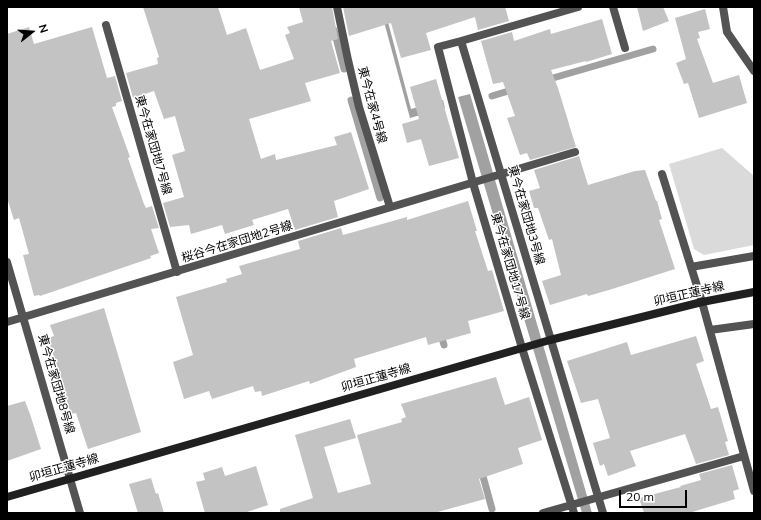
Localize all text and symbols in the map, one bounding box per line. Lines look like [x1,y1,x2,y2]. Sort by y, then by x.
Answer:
north arrow [12,12,52,52]
text: N [36,22,51,35]
street label: 東今在家4号線 [355,65,389,145]
street label: 東今在家団地7号線 [132,93,174,197]
street label: 東今在家団地3号線 [505,163,547,267]
street label: 東今在家団地17号線 [488,211,532,321]
street label: 桜谷今在家団地2号線 [180,218,294,266]
street label: 卯垣正蓮寺線 [652,279,726,309]
street label: 東今在家団地8号線 [35,332,77,436]
street label: 卯垣正蓮寺線 [339,361,413,395]
street label: 卯垣正蓮寺線 [27,451,101,485]
scale bar [621,482,689,508]
text: 20 m [626,489,654,504]

